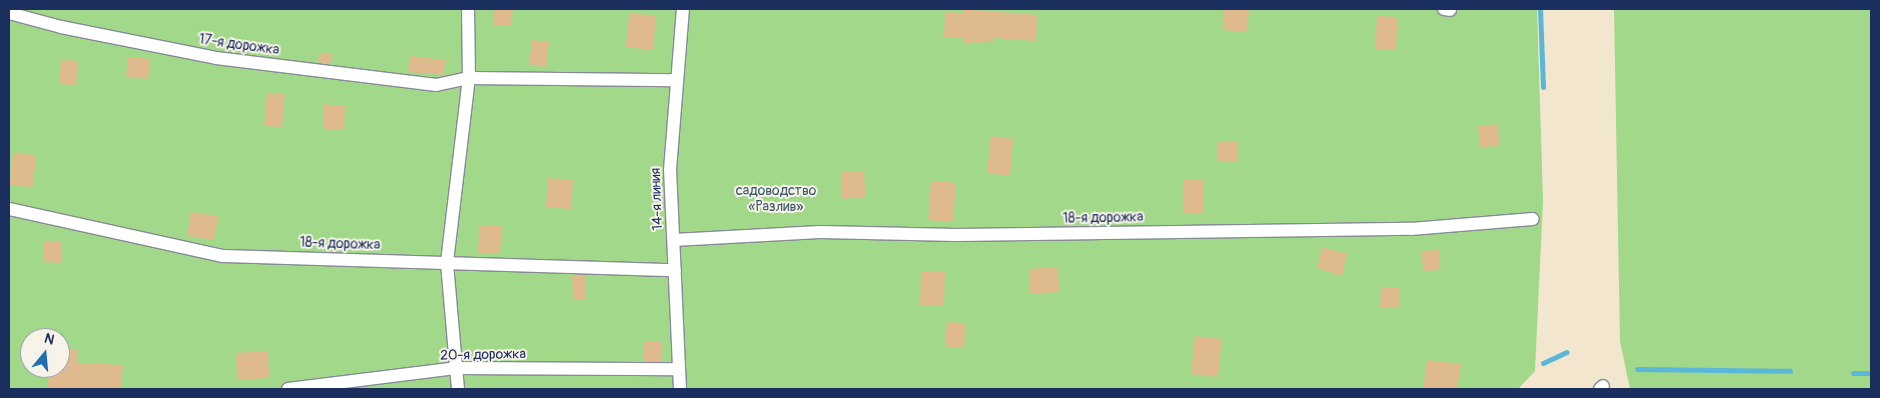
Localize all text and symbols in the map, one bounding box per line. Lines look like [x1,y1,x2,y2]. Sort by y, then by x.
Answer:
street label: 17-я дорожка [198,31,280,59]
street label: 14-я линия [648,167,666,231]
park label: садоводство «Разлив» [736,183,816,216]
street label: 18-я дорожка [1062,209,1144,227]
street label: 18-я дорожка [299,234,381,254]
north arrow [20,328,70,378]
text: N [42,330,56,349]
street label: 20-я дорожка [440,346,526,364]

